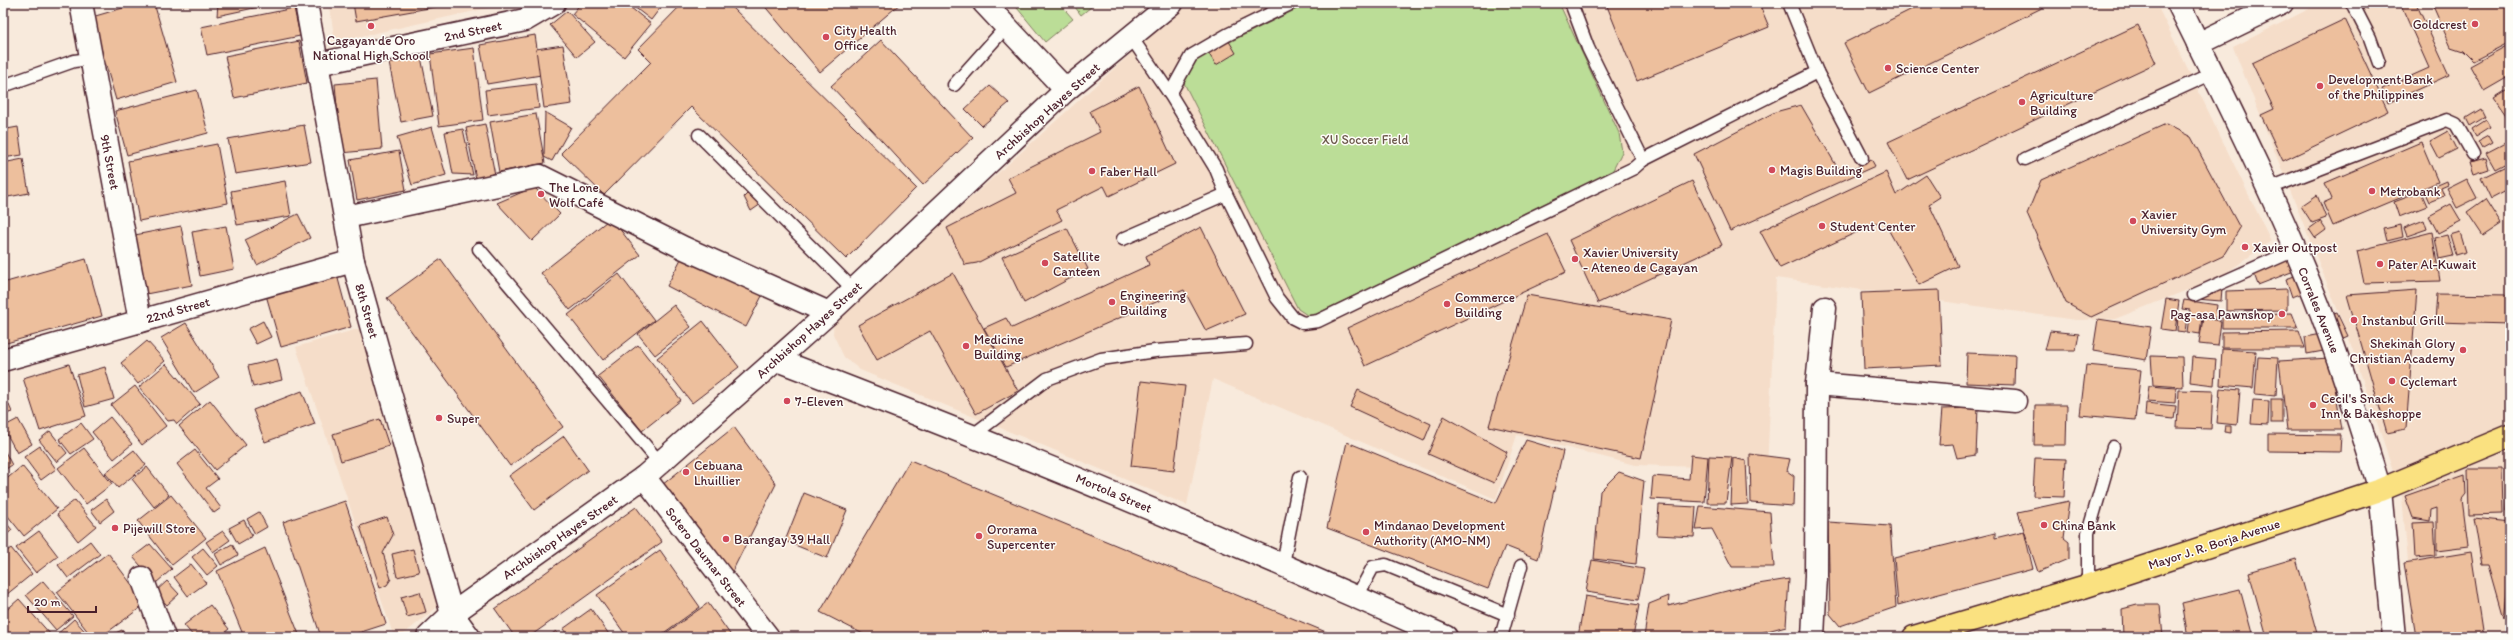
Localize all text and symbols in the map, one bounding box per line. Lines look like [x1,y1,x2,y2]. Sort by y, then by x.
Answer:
place label: Goldcrest [2413,17,2467,32]
street label: 2nd Street [443,18,503,44]
marker: Goldcrest [2470,19,2480,29]
marker: Cagayan de Oro National High School [366,21,376,31]
place label: City Health Office [834,23,897,53]
marker: City Health Office [821,32,831,42]
place label: Cagayan de Oro National High School [313,33,430,63]
street label: Archbishop Hayes Street [991,60,1103,162]
place label: Science Center [1896,61,1980,76]
marker: Science Center [1883,63,1893,73]
place label: Development Bank of the Philippines [2328,72,2433,102]
marker: Development Bank of the Philippines [2315,81,2325,91]
place label: Agriculture Building [2030,88,2094,118]
marker: Agriculture Building [2017,97,2027,107]
park label: XU Soccer Field [1322,132,1408,147]
street label: 9th Street [97,133,123,191]
place label: Magis Building [1780,163,1863,178]
place label: Faber Hall [1100,164,1157,179]
marker: Magis Building [1767,165,1777,175]
marker: Faber Hall [1087,166,1097,176]
place label: The Lone Wolf Café [549,180,604,210]
place label: Metrobank [2380,184,2441,199]
marker: Metrobank [2367,186,2377,196]
marker: The Lone Wolf Café [536,189,546,199]
place label: Xavier University Gym [2141,207,2227,237]
marker: Xavier University Gym [2128,216,2138,226]
place label: Student Center [1830,219,1916,234]
marker: Student Center [1817,221,1827,231]
place label: Xavier Outpost [2253,240,2337,255]
marker: Xavier Outpost [2240,242,2250,252]
place label: Xavier University - Ateneo de Cagayan [1583,245,1698,275]
place label: Satellite Canteen [1053,249,1101,279]
marker: Xavier University - Ateneo de Cagayan [1570,254,1580,264]
place label: Pater Al-Kuwait [2388,257,2477,272]
marker: Satellite Canteen [1040,258,1050,268]
marker: Pater Al-Kuwait [2375,259,2385,269]
street label: Corrales Avenue [2295,265,2343,355]
street label: Archbishop Hayes Street [753,279,865,381]
street label: 8th Street [352,282,382,340]
place label: Engineering Building [1120,288,1187,318]
place label: Commerce Building [1455,290,1515,320]
street label: 22nd Street [144,294,212,326]
marker: Engineering Building [1107,297,1117,307]
marker: Commerce Building [1442,299,1452,309]
place label: Pag-asa Pawnshop [2170,307,2274,322]
marker: Pag-asa Pawnshop [2277,309,2287,319]
place label: Instanbul Grill [2362,313,2445,328]
marker: Instanbul Grill [2349,315,2359,325]
place label: Medicine Building [974,332,1024,362]
place label: Shekinah Glory Christian Academy [2350,336,2455,366]
marker: Medicine Building [961,341,971,351]
marker: Shekinah Glory Christian Academy [2458,345,2468,355]
place label: Cyclemart [2400,374,2457,389]
marker: Cyclemart [2387,376,2397,386]
place label: Cecil's Snack Inn & Bakeshoppe [2321,391,2421,421]
place label: 7-Eleven [795,394,844,409]
marker: 7-Eleven [782,396,792,406]
marker: Cecil's Snack Inn & Bakeshoppe [2308,400,2318,410]
place label: Super [447,411,480,426]
marker: Super [434,413,444,423]
place label: Cebuana Lhuillier [694,458,743,488]
marker: Cebuana Lhuillier [681,467,691,477]
street label: Mortola Street [1074,470,1154,516]
street label: Archbishop Hayes Street [500,492,620,582]
street label: Sotero Daumar Street [662,504,750,610]
street label: Mayor J. R. Borja Avenue [2146,516,2282,572]
place label: Mindanao Development Authority (AMO-NM) [1374,518,1505,548]
place label: China Bank [2052,518,2116,533]
marker: China Bank [2039,520,2049,530]
place label: Pijewill Store [123,521,196,536]
place label: Ororama Supercenter [987,522,1056,552]
marker: Pijewill Store [110,523,120,533]
marker: Mindanao Development Authority (AMO-NM) [1361,527,1371,537]
marker: Ororama Supercenter [974,531,984,541]
place label: Barangay 39 Hall [734,532,830,547]
marker: Barangay 39 Hall [721,534,731,544]
scale bar [28,588,96,614]
text: 20 m [34,595,61,609]

